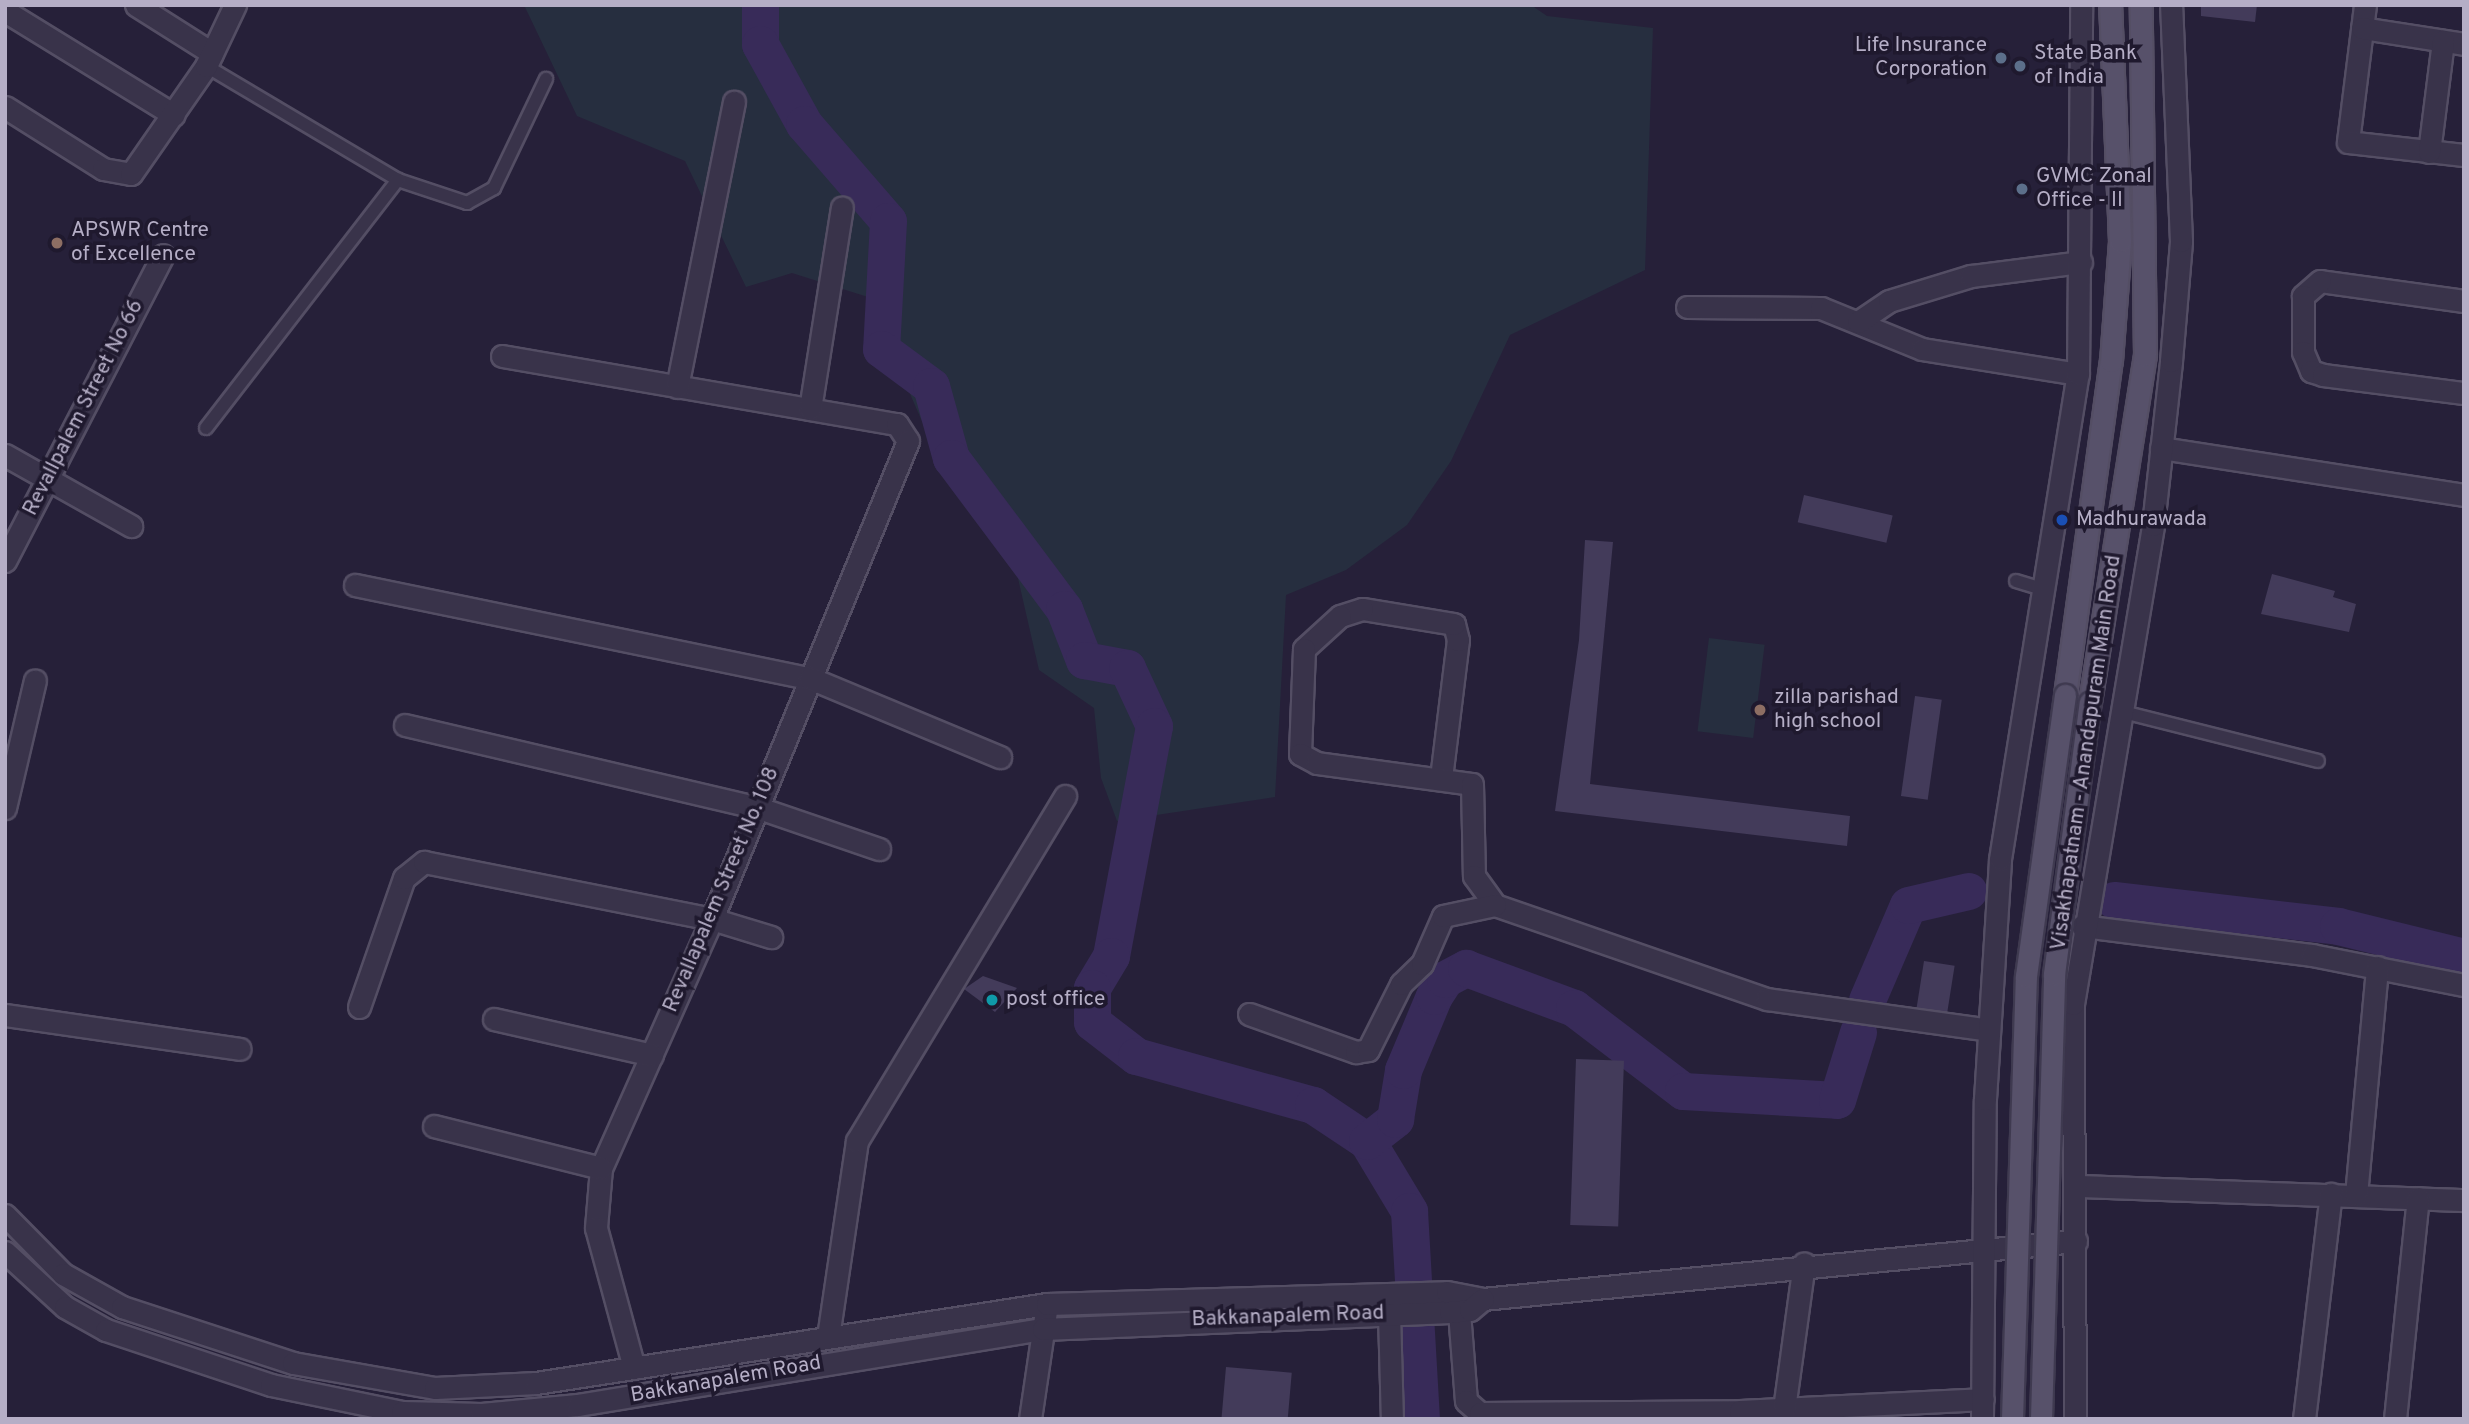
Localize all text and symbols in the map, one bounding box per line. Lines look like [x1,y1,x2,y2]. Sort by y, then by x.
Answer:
place label: Life Insurance Corporation [1855,33,1987,83]
place label: State Bank of India [2034,41,2137,91]
marker: Life Insurance Corporation [1993,50,2009,66]
marker: State Bank of India [2012,58,2028,74]
place label: GVMC Zonal Office - II [2036,164,2152,214]
marker: GVMC Zonal Office - II [2014,181,2030,197]
place label: APSWR Centre of Excellence [71,218,209,268]
marker: APSWR Centre of Excellence [49,235,65,251]
street label: Revallpalem Street No 66 [19,296,149,520]
place label: Madhurawada [2076,507,2207,533]
marker: Madhurawada [2054,512,2070,528]
street label: Visakhapatnam - Anandapuram Main Road [2047,553,2127,953]
place label: zilla parishad high school [1774,685,1899,735]
marker: zilla parishad high school [1752,702,1768,718]
street label: Revallapalem Street No. 108 [659,764,785,1016]
place label: post office [1006,987,1105,1013]
marker: post office [984,992,1000,1008]
street label: Bakkanapalem Road [1191,1301,1385,1333]
street label: Bakkanapalem Road [629,1351,823,1409]

